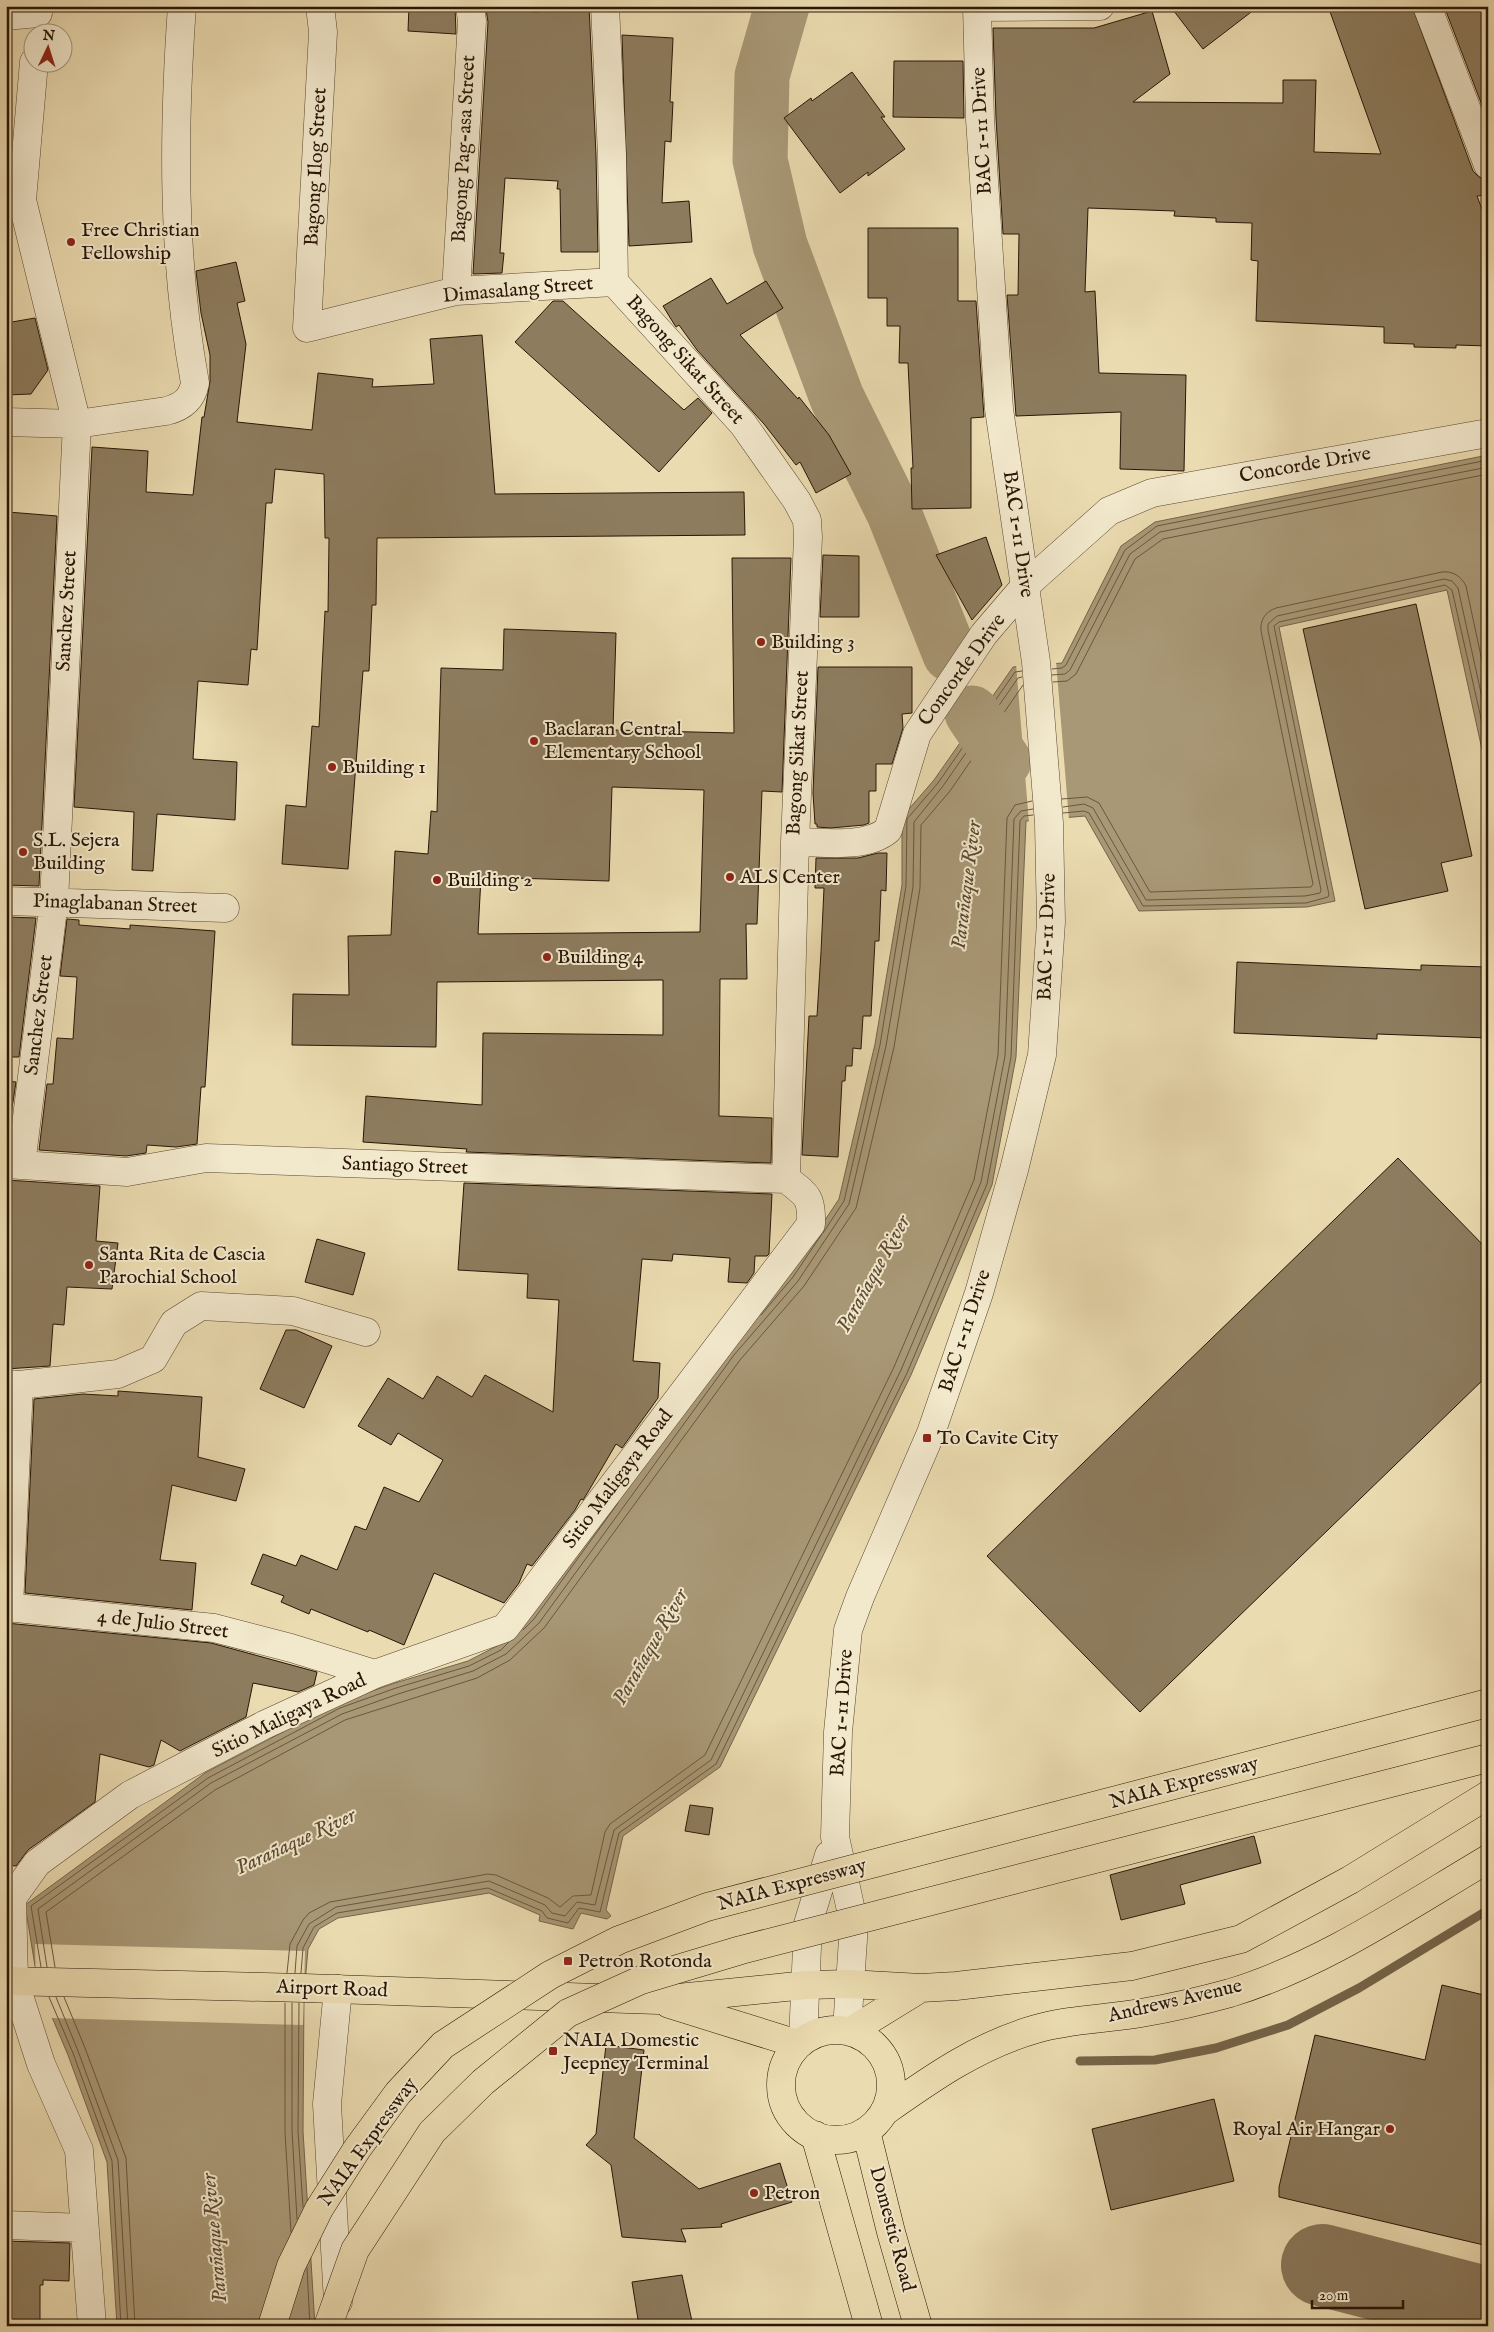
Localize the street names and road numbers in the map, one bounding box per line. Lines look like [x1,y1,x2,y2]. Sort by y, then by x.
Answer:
street label: Bagong Pag-asa Street [447,54,481,243]
street label: BAC 1-11 Drive [966,67,998,195]
street label: Bagong Ilog Street [299,87,333,247]
street label: Dimasalang Street [442,271,594,309]
street label: Bagong Sikat Street [620,290,750,430]
street label: Concorde Drive [1237,441,1373,489]
street label: BAC 1-11 Drive [997,469,1039,599]
street label: Sanchez Street [51,550,83,672]
street label: Concorde Drive [913,609,1011,731]
street label: Bagong Sikat Street [781,670,815,836]
street label: BAC 1-11 Drive [1032,873,1062,1001]
street label: Pinaglabanan Street [32,889,198,919]
street label: Sanchez Street [19,953,59,1077]
street label: Santiago Street [342,1151,469,1181]
street label: BAC 1-11 Drive [933,1266,997,1396]
street label: Sitio Maligaya Road [557,1404,679,1554]
street label: 4 de Julio Street [96,1604,230,1644]
street label: BAC 1-11 Drive [825,1648,859,1778]
street label: Sitio Maligaya Road [208,1668,370,1764]
street label: NAIA Expressway [1107,1751,1261,1815]
street label: NAIA Expressway [715,1853,869,1917]
street label: Andrews Avenue [1104,1973,1245,2029]
street label: Airport Road [275,1975,389,2003]
street label: NAIA Expressway [313,2073,423,2211]
street label: Domestic Road [863,2164,921,2295]

